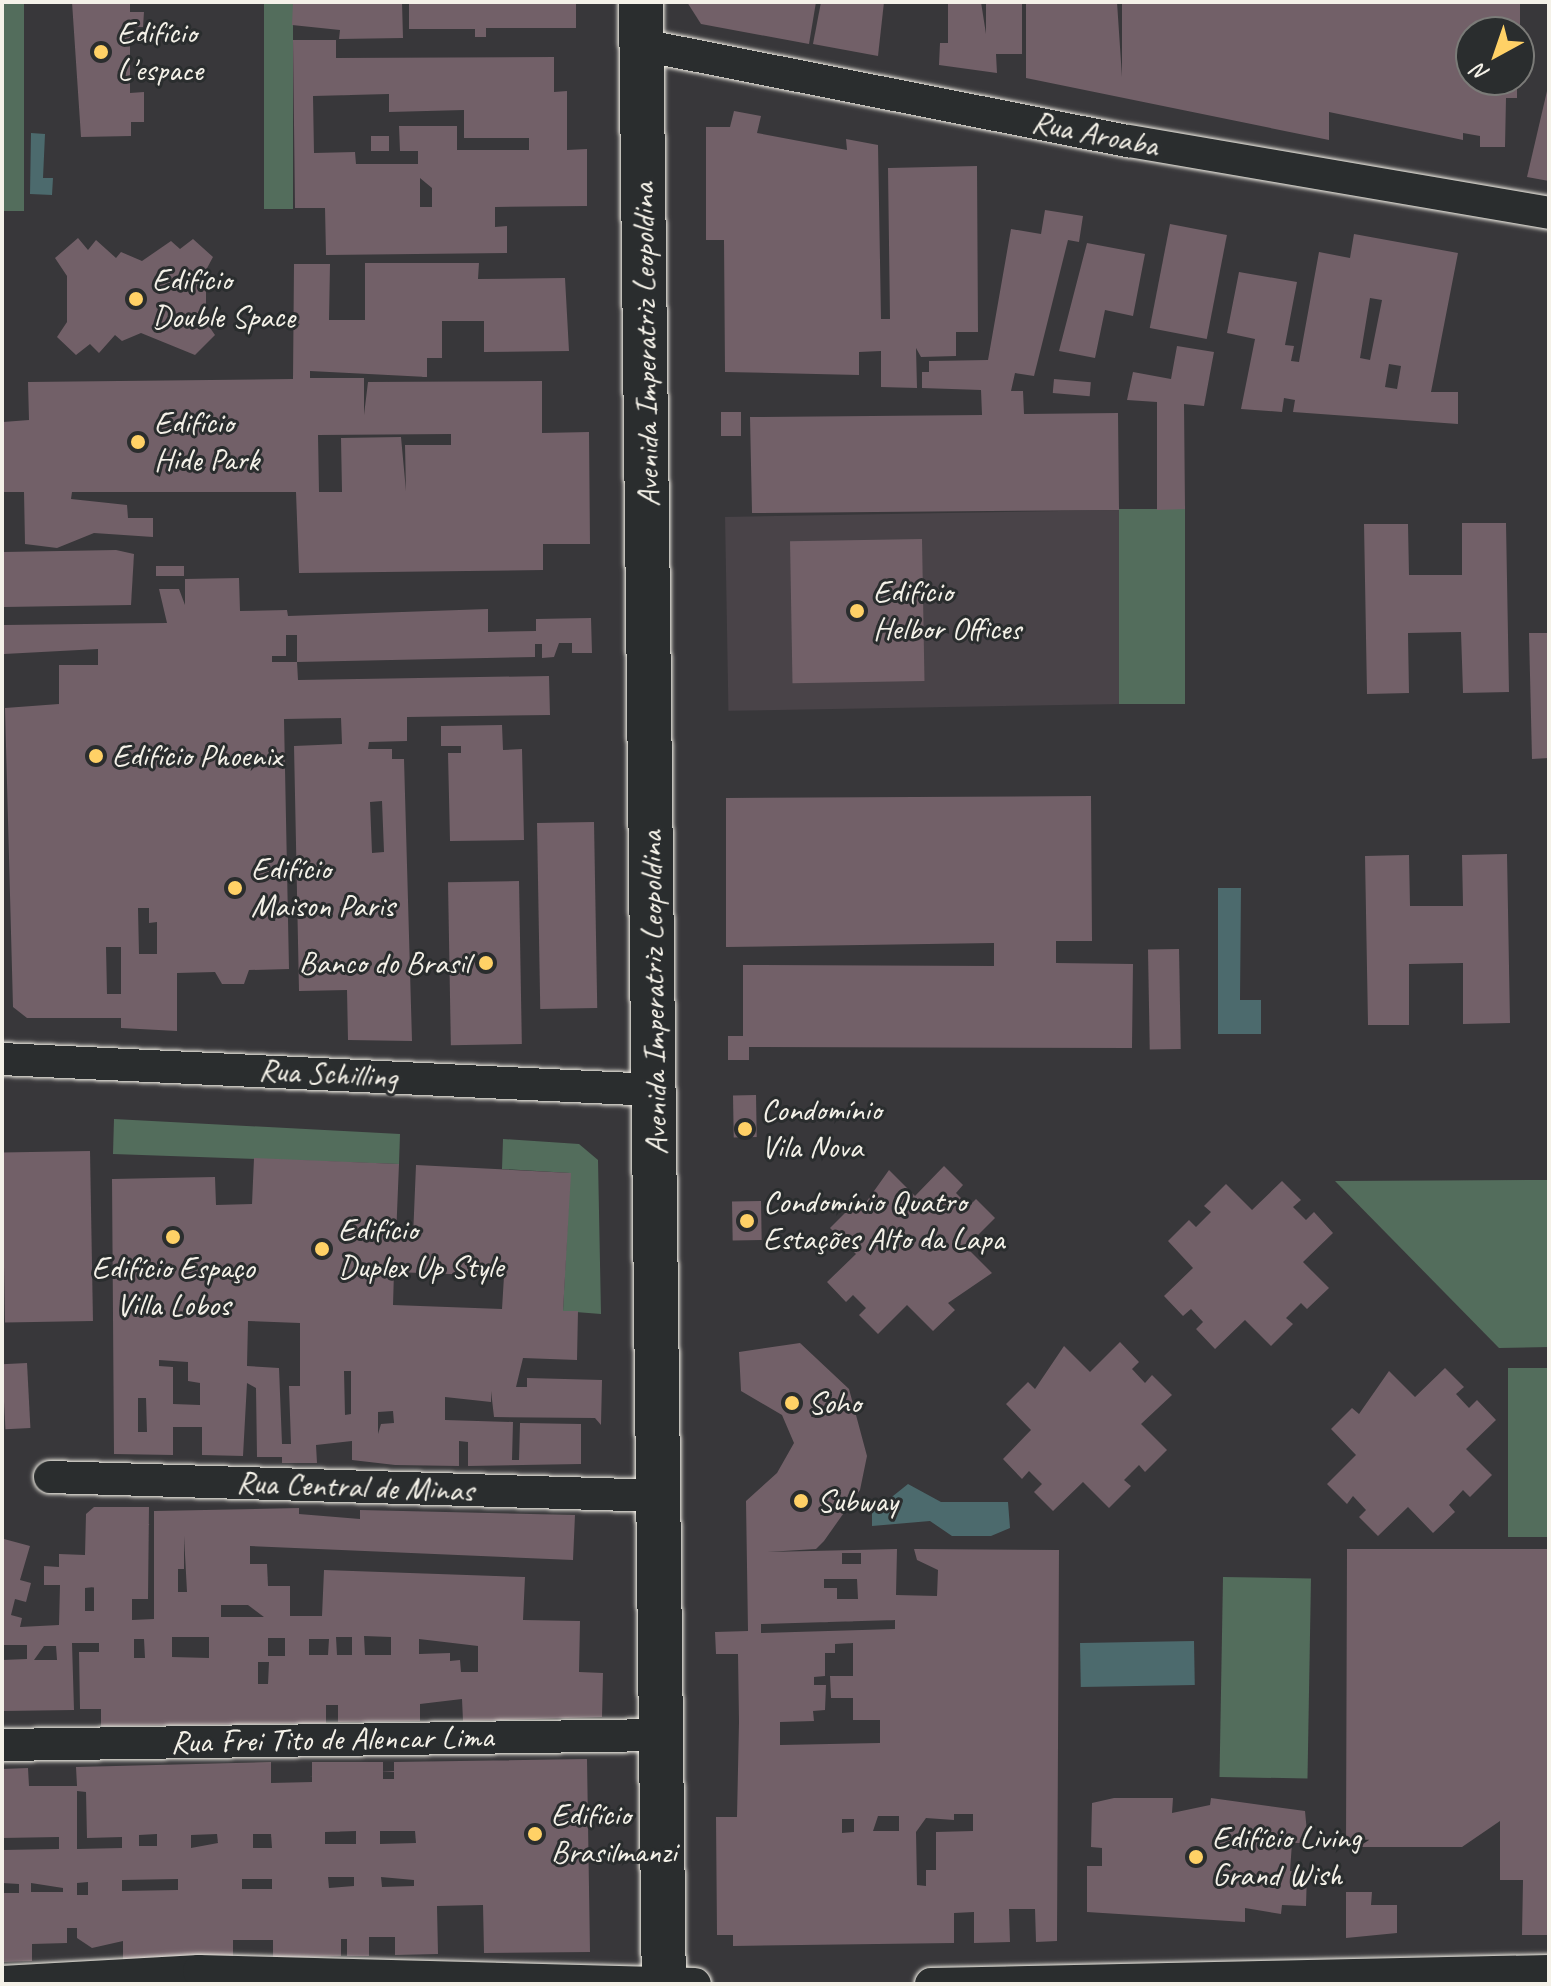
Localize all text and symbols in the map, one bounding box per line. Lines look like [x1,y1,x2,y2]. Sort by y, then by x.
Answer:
place label: Edifício L'espace [117,15,203,90]
north arrow [1455,16,1535,96]
marker: Edifício L'espace [92,43,110,61]
text: N [1467,58,1495,88]
street label: Rua Aroaba [1029,103,1161,165]
street label: Avenida Imperatriz Leopoldina [624,183,668,507]
place label: Edifício Double Space [152,262,295,337]
marker: Edifício Double Space [127,290,145,308]
place label: Edifício Hide Park [154,405,260,480]
marker: Edifício Hide Park [129,433,147,451]
place label: Edifício Helbor Offices [873,574,1021,649]
marker: Edifício Helbor Offices [848,602,866,620]
place label: Edifício Phoenix [112,737,282,775]
marker: Edifício Phoenix [87,747,105,765]
street label: Avenida Imperatriz Leopoldina [632,831,676,1155]
place label: Edifício Maison Paris [251,851,394,926]
marker: Edifício Maison Paris [226,879,244,897]
place label: Banco do Brasil [299,944,470,982]
marker: Banco do Brasil [477,954,495,972]
street label: Rua Schilling [258,1051,398,1097]
place label: Condomínio Vila Nova [761,1092,881,1167]
marker: Condomínio Vila Nova [736,1120,754,1138]
place label: Condomínio Quatro Estações Alto da Lapa [763,1184,1005,1259]
place label: Edifício Duplex Up Style [338,1212,504,1287]
marker: Condomínio Quatro Estações Alto da Lapa [738,1212,756,1230]
marker: Edifício Espaço Villa Lobos [164,1228,182,1246]
marker: Edifício Duplex Up Style [313,1240,331,1258]
place label: Edifício Espaço Villa Lobos [91,1250,255,1325]
place label: Soho [808,1384,861,1422]
marker: Soho [783,1394,801,1412]
street label: Rua Central de Minas [237,1464,473,1510]
place label: Subway [817,1482,898,1520]
marker: Subway [792,1492,810,1510]
street label: Rua Frei Tito de Alencar Lima [171,1718,493,1762]
place label: Edifício Brasilmanzi [551,1797,677,1872]
place label: Edifício Living Grand Wish [1212,1820,1362,1895]
marker: Edifício Brasilmanzi [526,1825,544,1843]
marker: Edifício Living Grand Wish [1187,1848,1205,1866]

